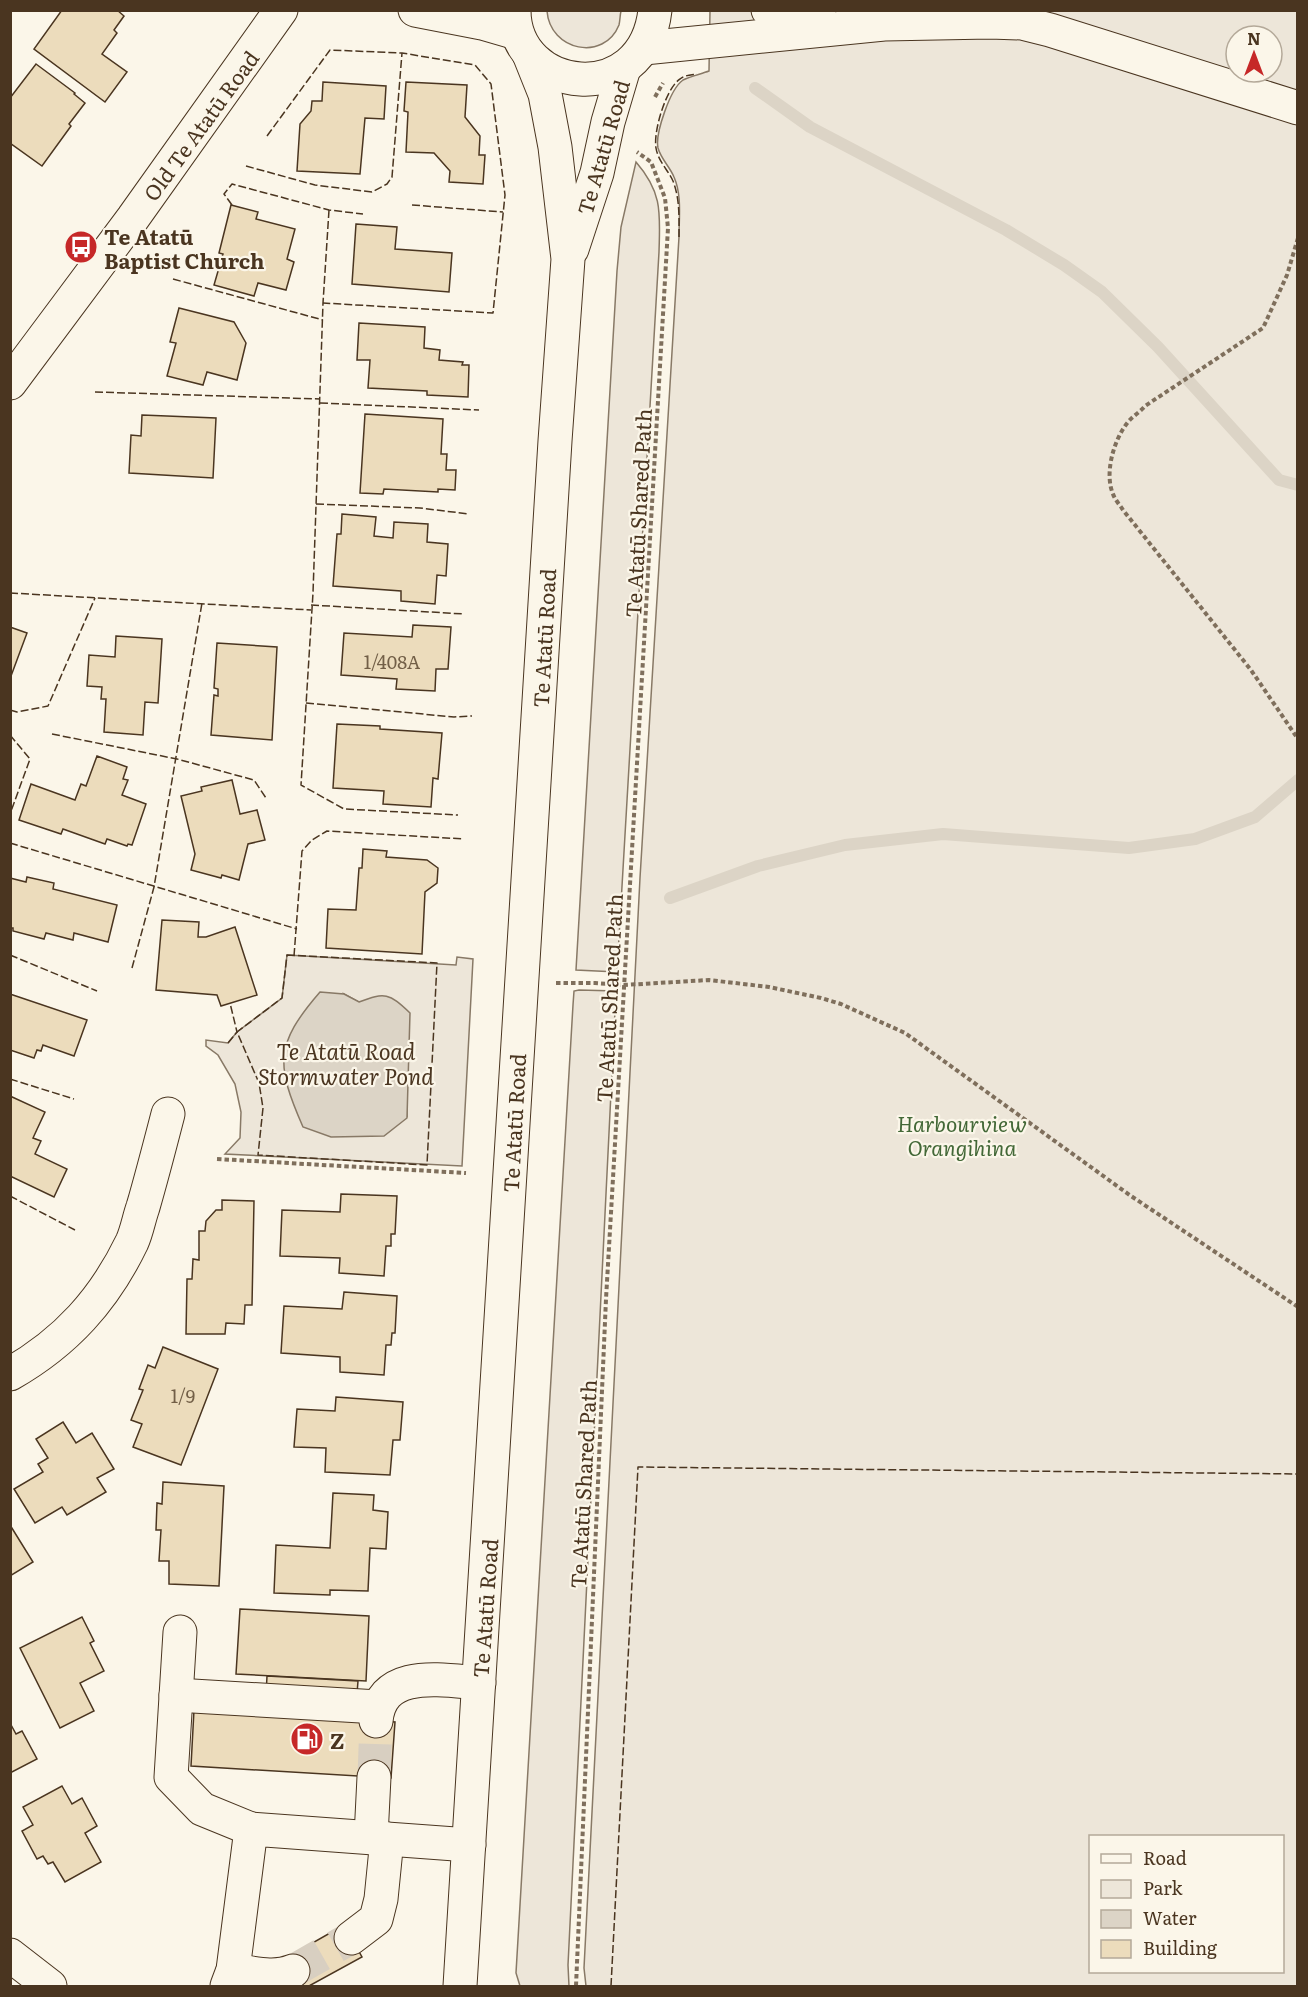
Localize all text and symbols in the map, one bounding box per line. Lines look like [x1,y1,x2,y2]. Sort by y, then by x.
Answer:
north arrow [1224,24,1284,84]
text: N [1247,26,1261,50]
street label: Old Te Atatū Road [135,43,265,206]
street label: Te Atatū Road [568,76,636,218]
place label: Te Atatū Baptist Church [104,220,265,275]
bus stop icon: Te Atatū Baptist Church [63,229,99,265]
street label: Te Atatū Shared Path [616,408,658,618]
street label: Te Atatū Road [524,567,562,708]
house number: 1/408A [364,648,420,675]
street label: Te Atatū Shared Path [587,893,629,1103]
water label: Te Atatū Road Stormwater Pond [258,1034,434,1092]
street label: Te Atatū Road [494,1052,532,1193]
park label: Harbourview Orangihina [897,1107,1027,1162]
street label: Te Atatū Shared Path [561,1379,603,1589]
house number: 1/9 [171,1382,195,1409]
street label: Te Atatū Road [464,1537,504,1679]
fuel station icon: Z [289,1721,325,1757]
place label: Z [330,1724,344,1755]
legend [1089,1835,1284,1973]
text: Road [1143,1844,1187,1871]
text: Park [1143,1874,1184,1901]
text: Water [1143,1904,1197,1931]
text: Building [1143,1934,1218,1961]

